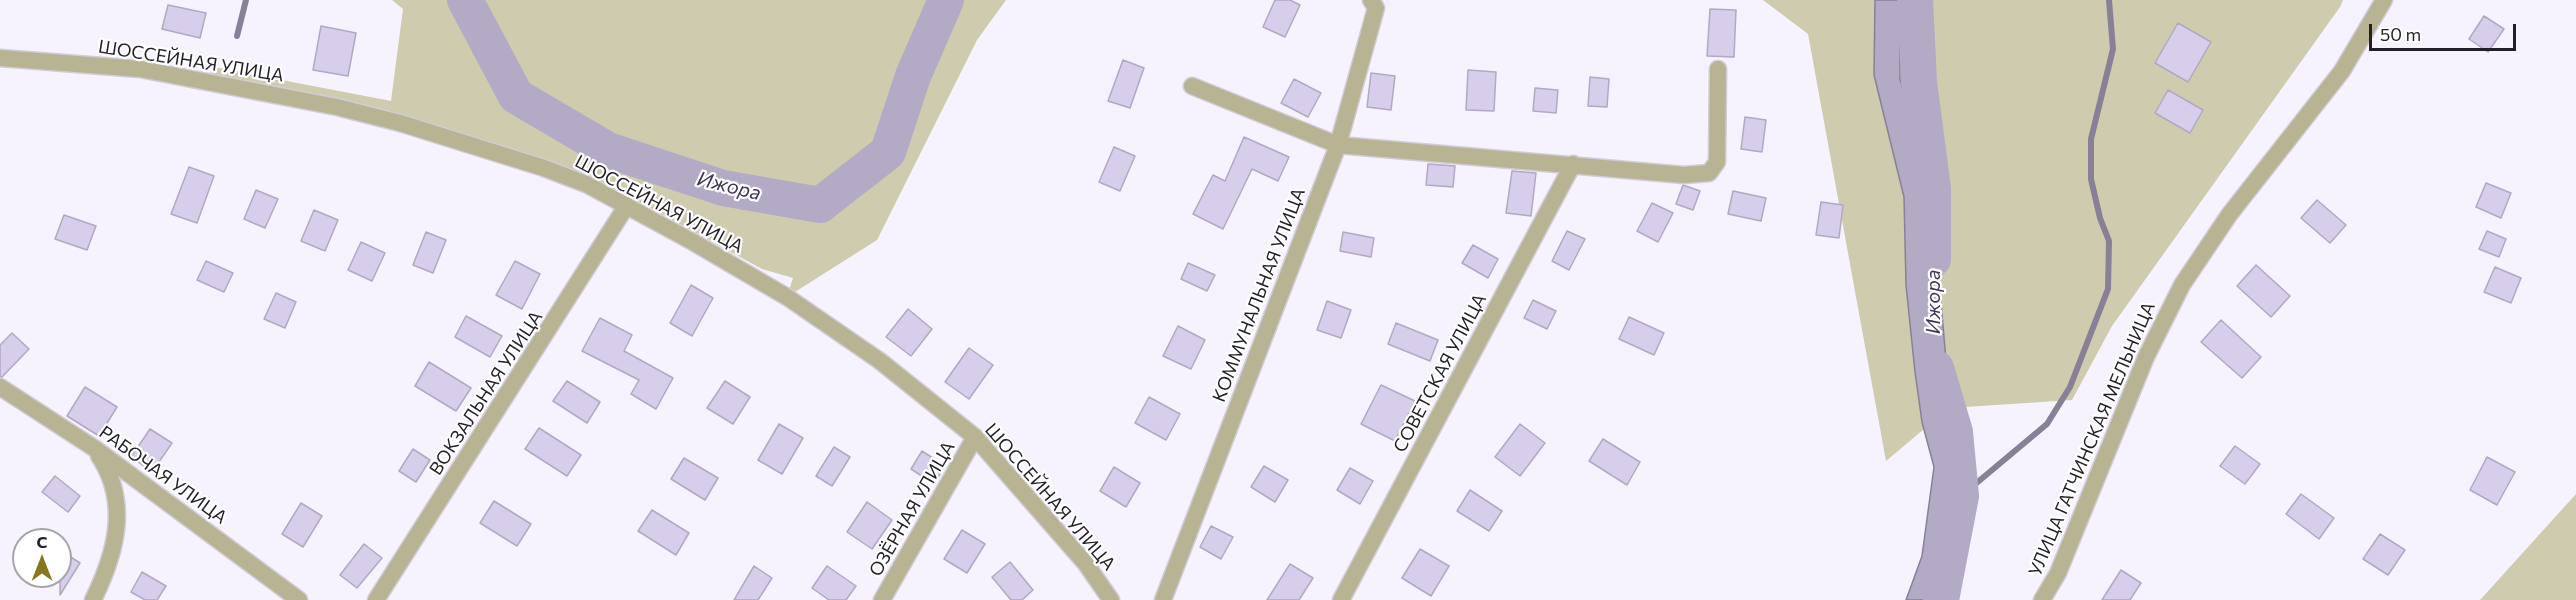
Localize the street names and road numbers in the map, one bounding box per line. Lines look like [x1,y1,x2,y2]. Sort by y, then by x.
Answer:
street label: ШОССЕЙНАЯ УЛИЦА [97,36,285,86]
street label: ШОССЕЙНАЯ УЛИЦА [571,150,747,258]
street label: КОММУНАЛЬНАЯ УЛИЦА [1208,185,1310,405]
street label: СОВЕТСКАЯ УЛИЦА [1389,290,1491,456]
street label: УЛИЦА ГАТЧИНСКАЯ МЕЛЬНИЦА [2024,299,2160,579]
street label: ВОКЗАЛЬНАЯ УЛИЦА [425,307,547,479]
street label: ШОССЕЙНАЯ УЛИЦА [980,419,1120,575]
street label: РАБОЧАЯ УЛИЦА [95,421,231,529]
street label: ОЗЁРНАЯ УЛИЦА [865,438,959,580]

